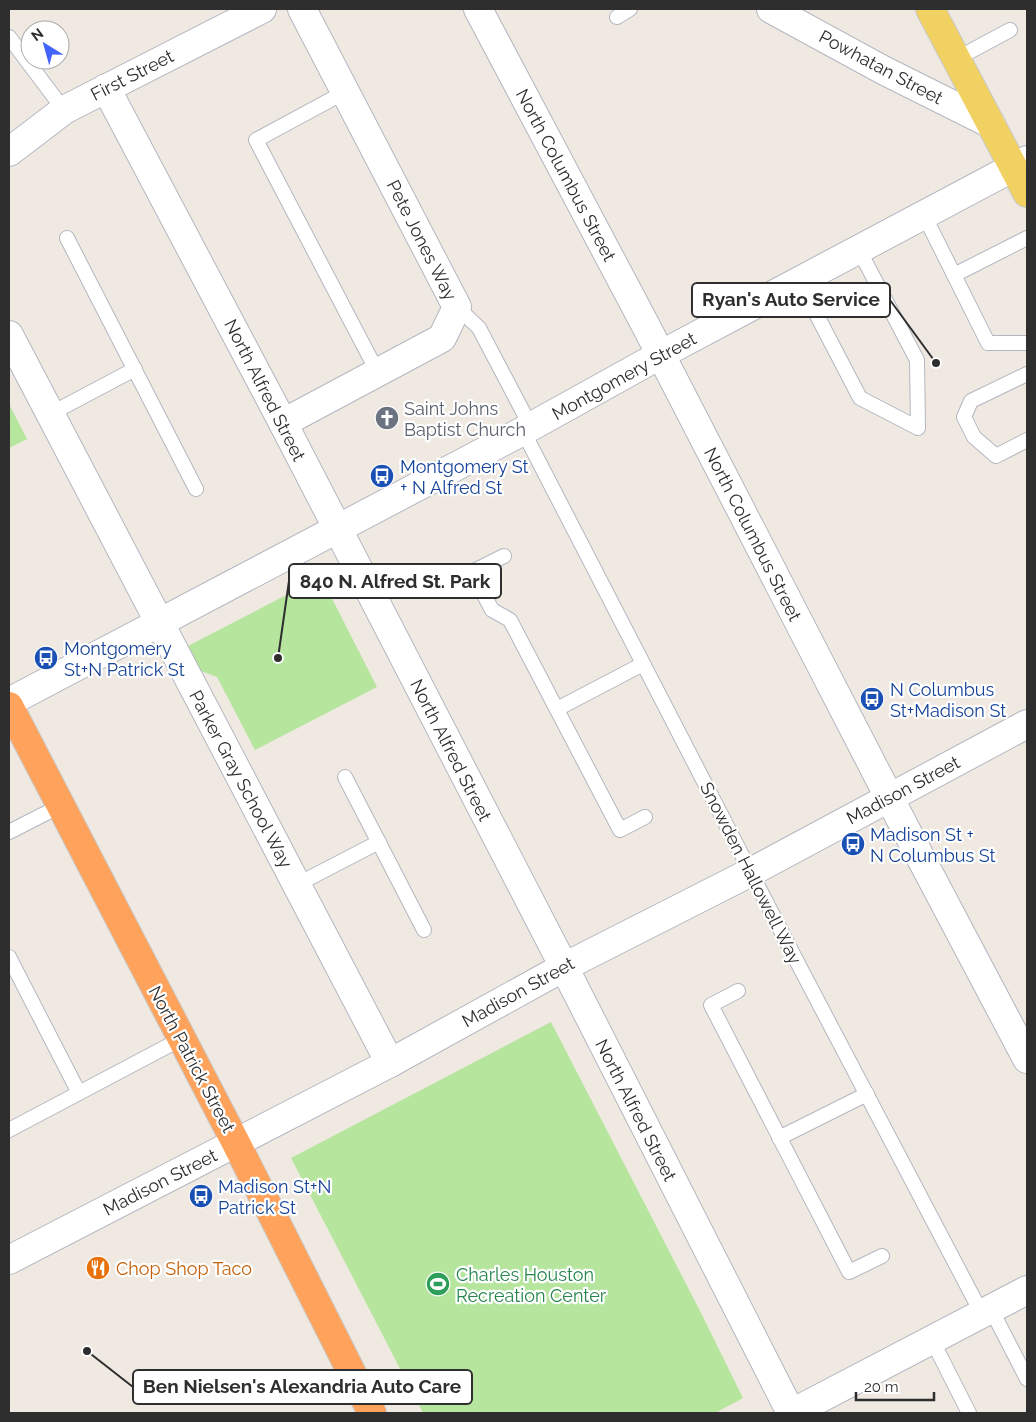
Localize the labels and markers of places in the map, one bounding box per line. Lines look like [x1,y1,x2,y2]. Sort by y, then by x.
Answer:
callout: Ryan's Auto Service [692,283,890,317]
place label: Saint Johns Baptist Church [404,398,526,440]
church icon: Saint Johns Baptist Church [374,405,400,431]
place label: Montgomery St + N Alfred St [400,456,529,498]
bus stop icon: Montgomery St + N Alfred St [369,463,395,489]
callout: 840 N. Alfred St. Park [289,564,501,598]
place label: Montgomery St+N Patrick St [64,638,185,680]
bus stop icon: Montgomery St+N Patrick St [33,645,59,671]
place label: N Columbus St+Madison St [890,679,1006,721]
bus stop icon: N Columbus St+Madison St [859,686,885,712]
place label: Madison St + N Columbus St [870,824,996,866]
bus stop icon: Madison St + N Columbus St [840,831,866,857]
place label: Madison St+N Patrick St [218,1176,331,1218]
bus stop icon: Madison St+N Patrick St [188,1183,214,1209]
restaurant icon: Chop Shop Taco [85,1255,111,1281]
place label: Chop Shop Taco [116,1258,252,1279]
place label: Charles Houston Recreation Center [456,1264,607,1306]
sports icon: Charles Houston Recreation Center [425,1271,451,1297]
callout: Ben Nielsen's Alexandria Auto Care [133,1370,472,1404]

